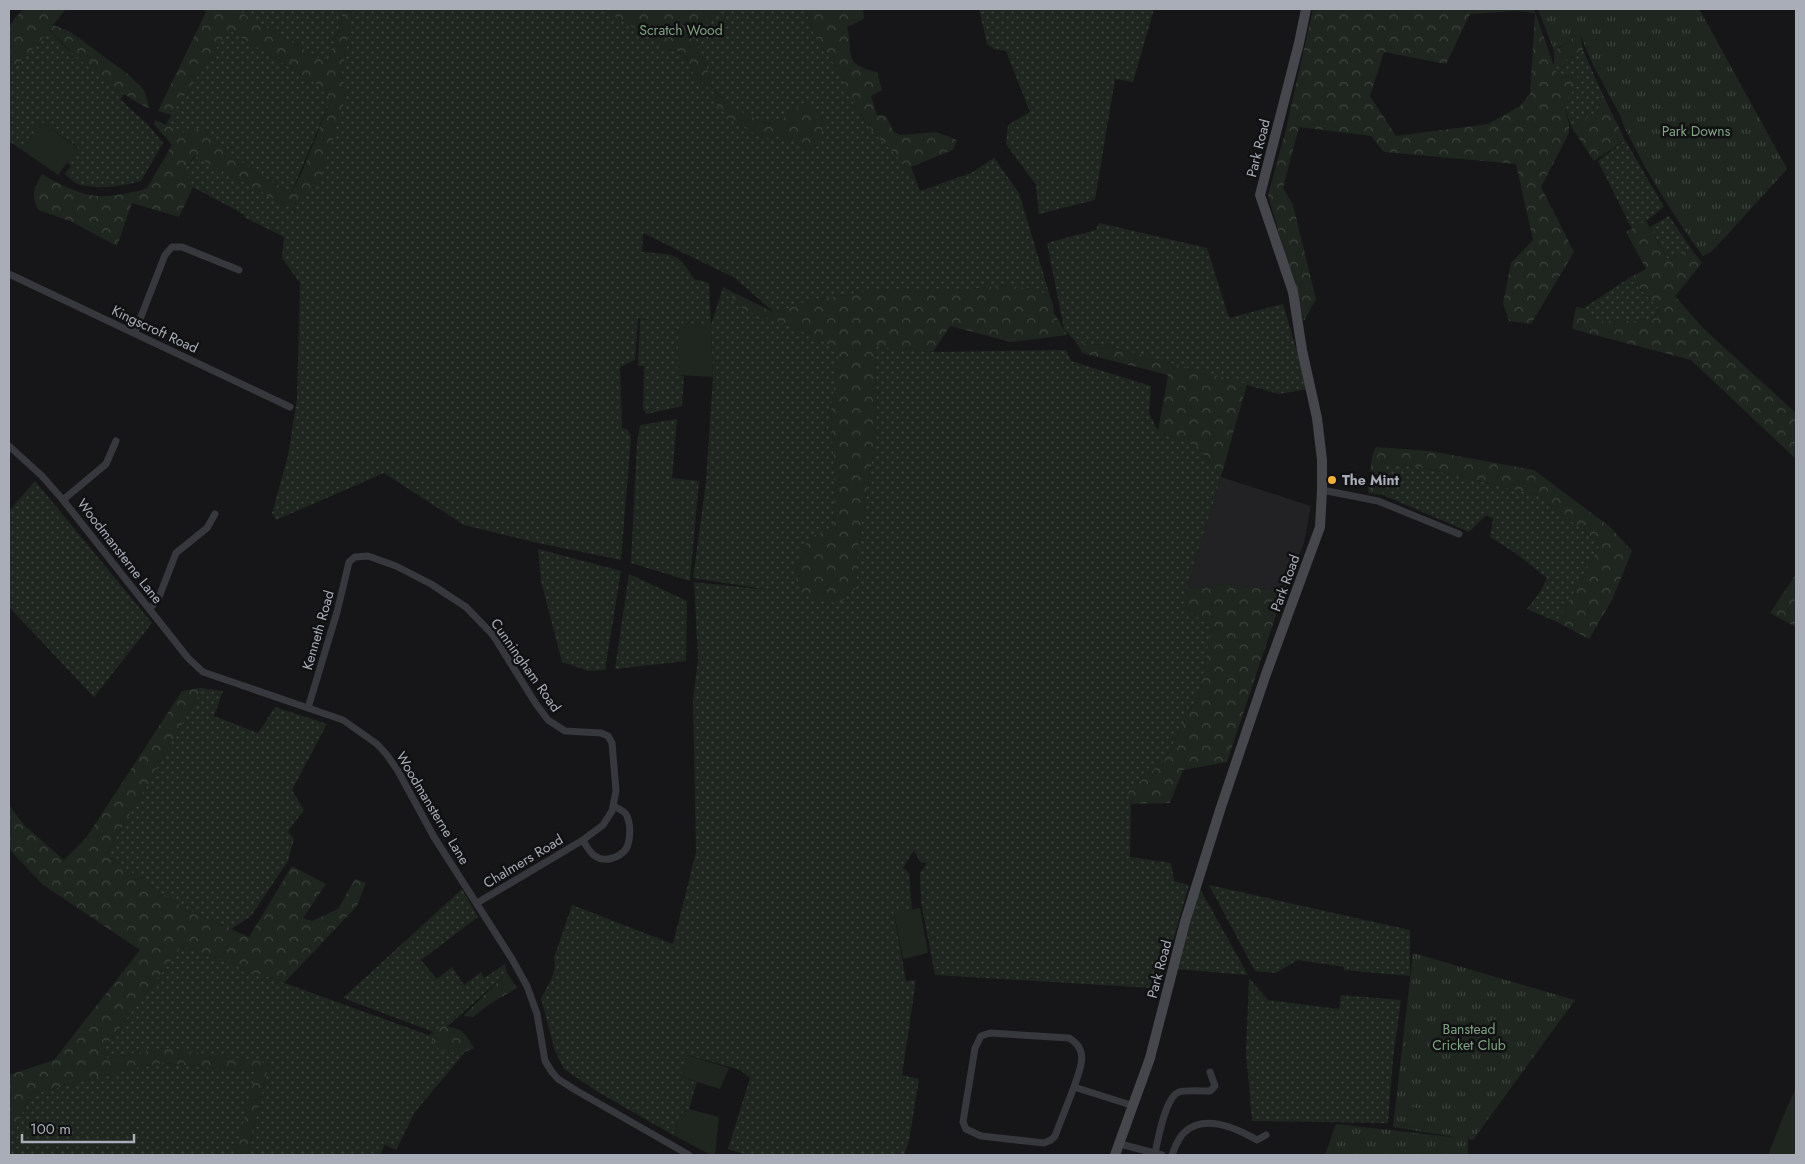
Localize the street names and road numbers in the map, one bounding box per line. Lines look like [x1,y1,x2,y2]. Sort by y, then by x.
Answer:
street label: Park Road [1241,117,1275,179]
street label: Kingscroft Road [109,300,201,358]
street label: Woodmansterne Lane [73,494,167,608]
street label: Park Road [1265,552,1305,614]
street label: Kenneth Road [297,588,339,672]
street label: Cunningham Road [486,614,566,716]
street label: Woodmansterne Lane [391,748,475,868]
street label: Chalmers Road [479,829,567,893]
street label: Park Road [1142,938,1176,1000]

